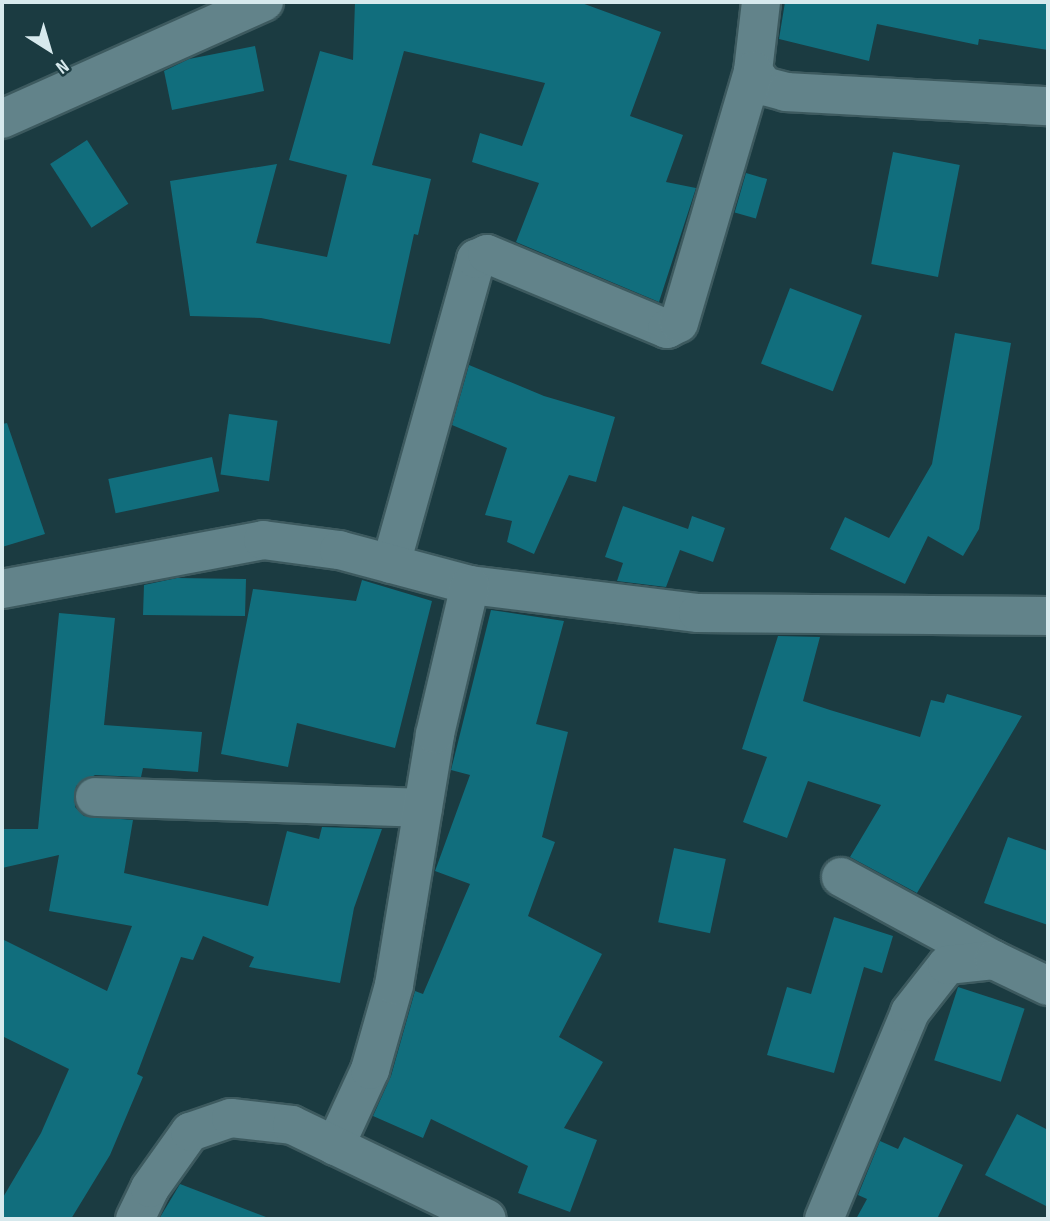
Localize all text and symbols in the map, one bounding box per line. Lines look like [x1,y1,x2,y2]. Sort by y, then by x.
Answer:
north arrow [14,14,84,84]
text: N [51,54,73,78]

